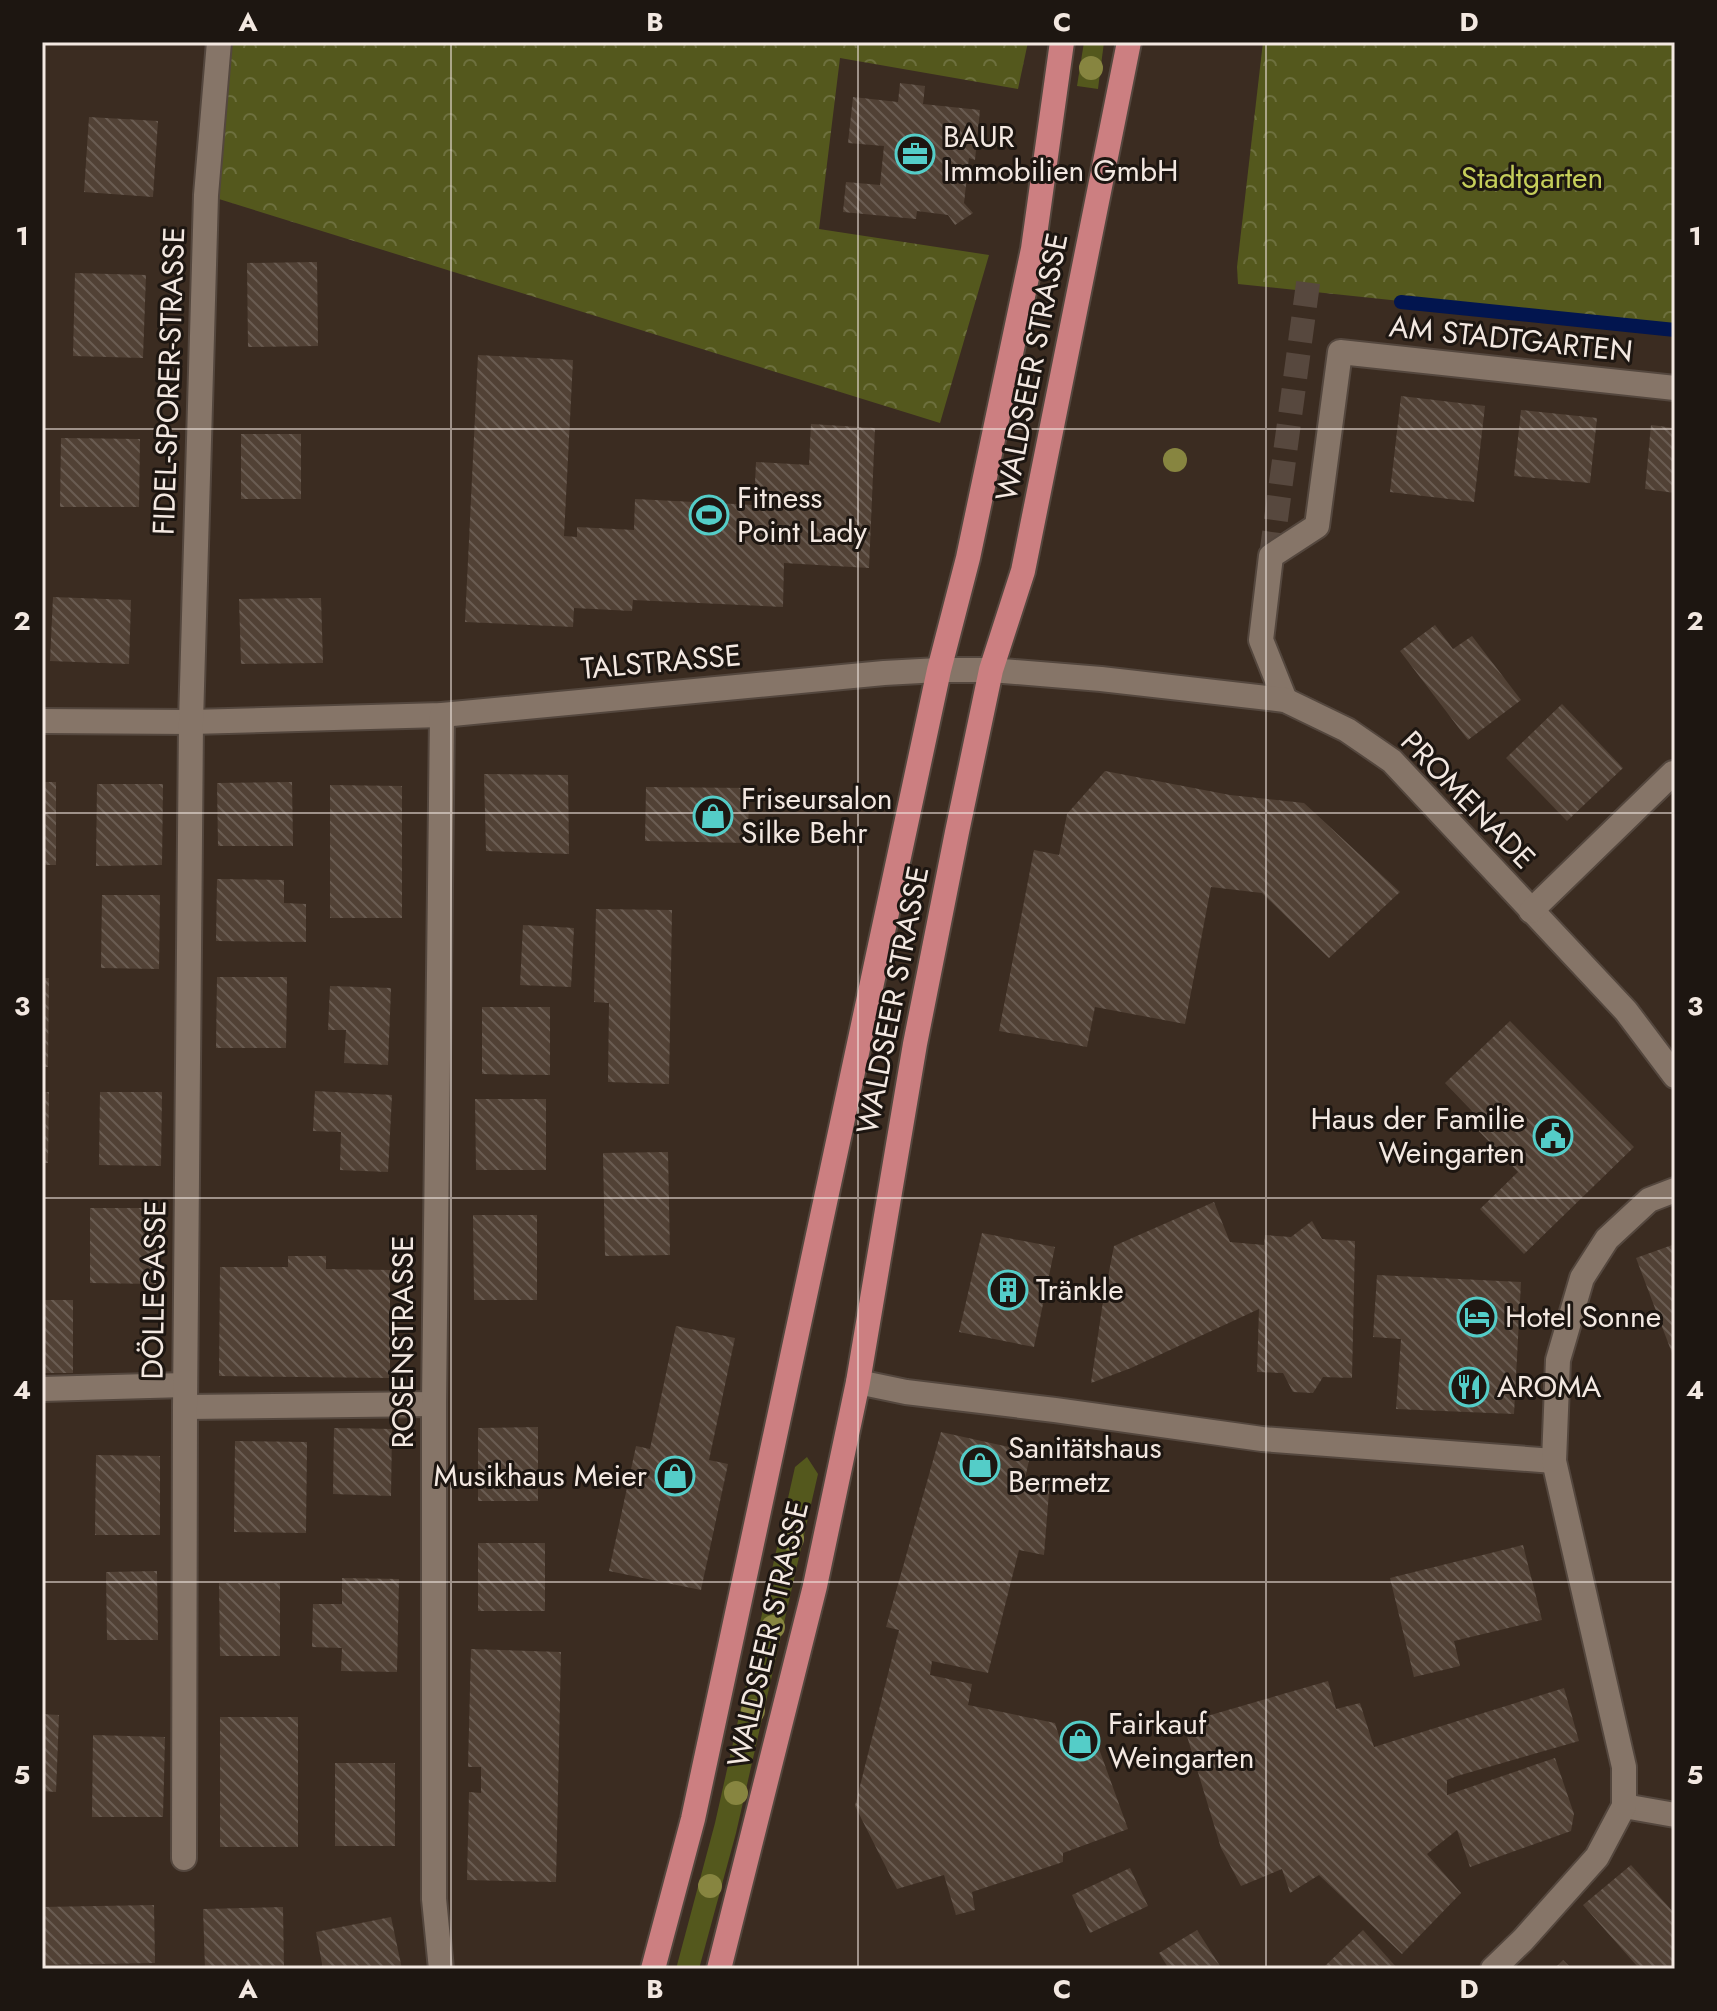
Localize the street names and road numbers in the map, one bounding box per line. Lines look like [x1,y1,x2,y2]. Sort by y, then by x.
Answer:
street label: FIDEL-SPORER-STRASSE [142,226,195,536]
street label: WALDSEER STRASSE [984,229,1079,505]
street label: AM STADTGARTEN [1387,304,1635,373]
street label: TALSTRASSE [579,633,743,690]
street label: PROMENADE [1391,721,1546,879]
street label: WALDSEER STRASSE [845,862,940,1138]
street label: DÖLLEGASSE [130,1200,177,1380]
street label: ROSENSTRASSE [381,1235,424,1449]
street label: WALDSEER STRASSE [716,1497,819,1771]

